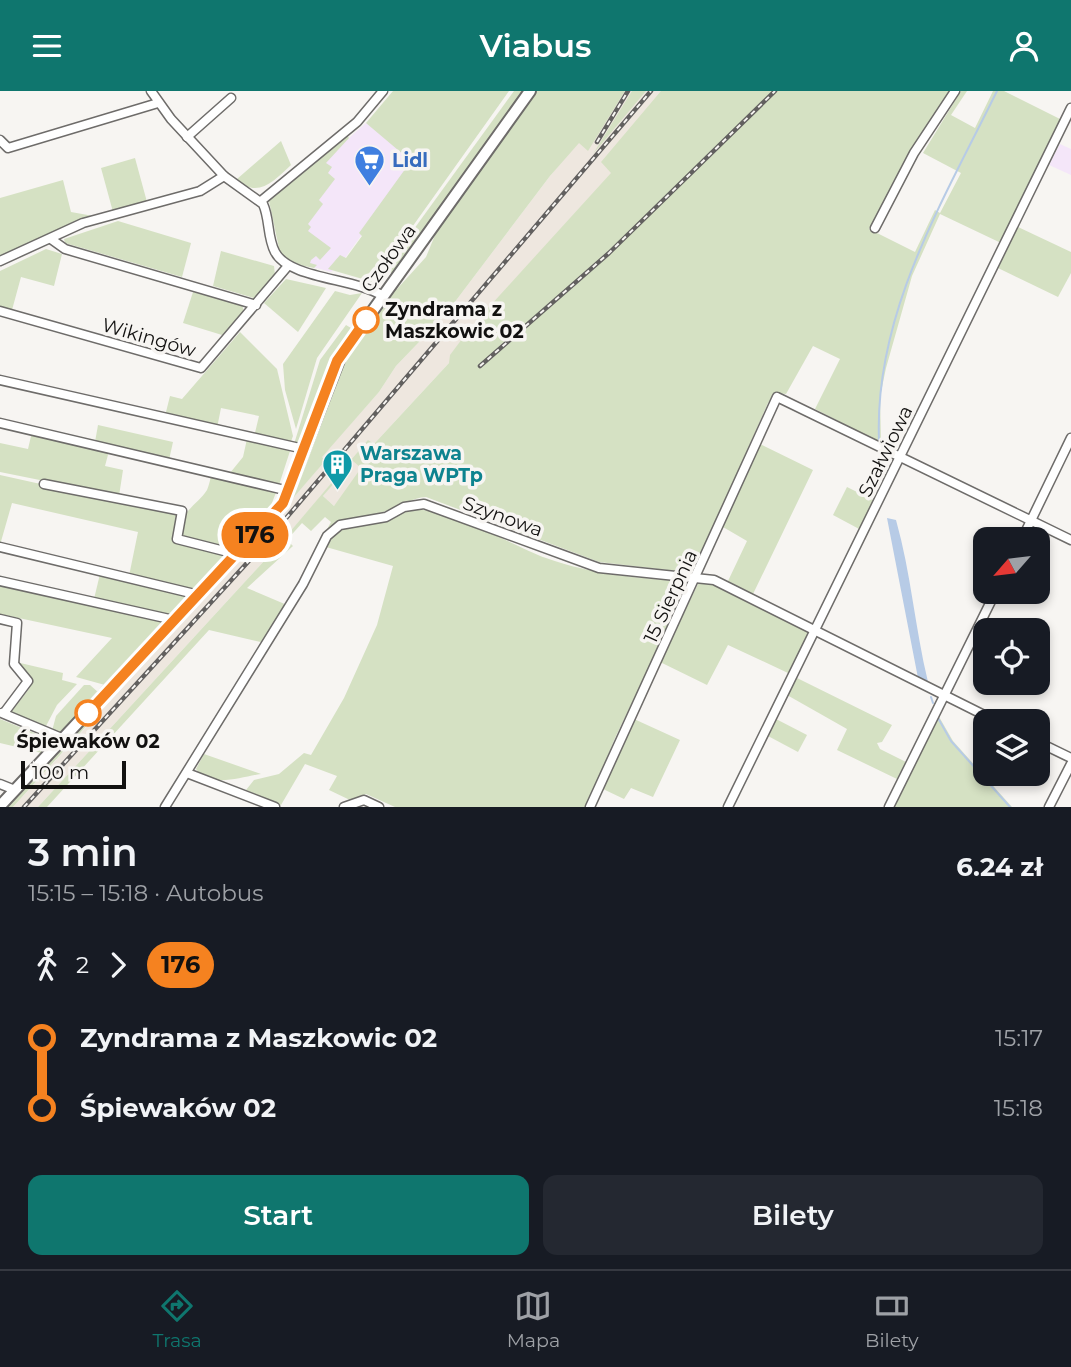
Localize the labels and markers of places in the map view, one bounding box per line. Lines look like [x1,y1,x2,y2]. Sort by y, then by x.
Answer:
supermarket icon: Lidl [352,143,386,187]
place label: Lidl [392,149,428,172]
place label: Zyndrama z Maszkowic 02 [385,298,524,343]
marker: Zyndrama z Maszkowic 02 [353,307,379,333]
place label: Warszawa Praga WPTp [360,442,483,487]
building icon: Warszawa Praga WPTp [320,447,354,491]
marker: Śpiewaków 02 [75,700,101,726]
place label: Śpiewaków 02 [16,729,160,753]

